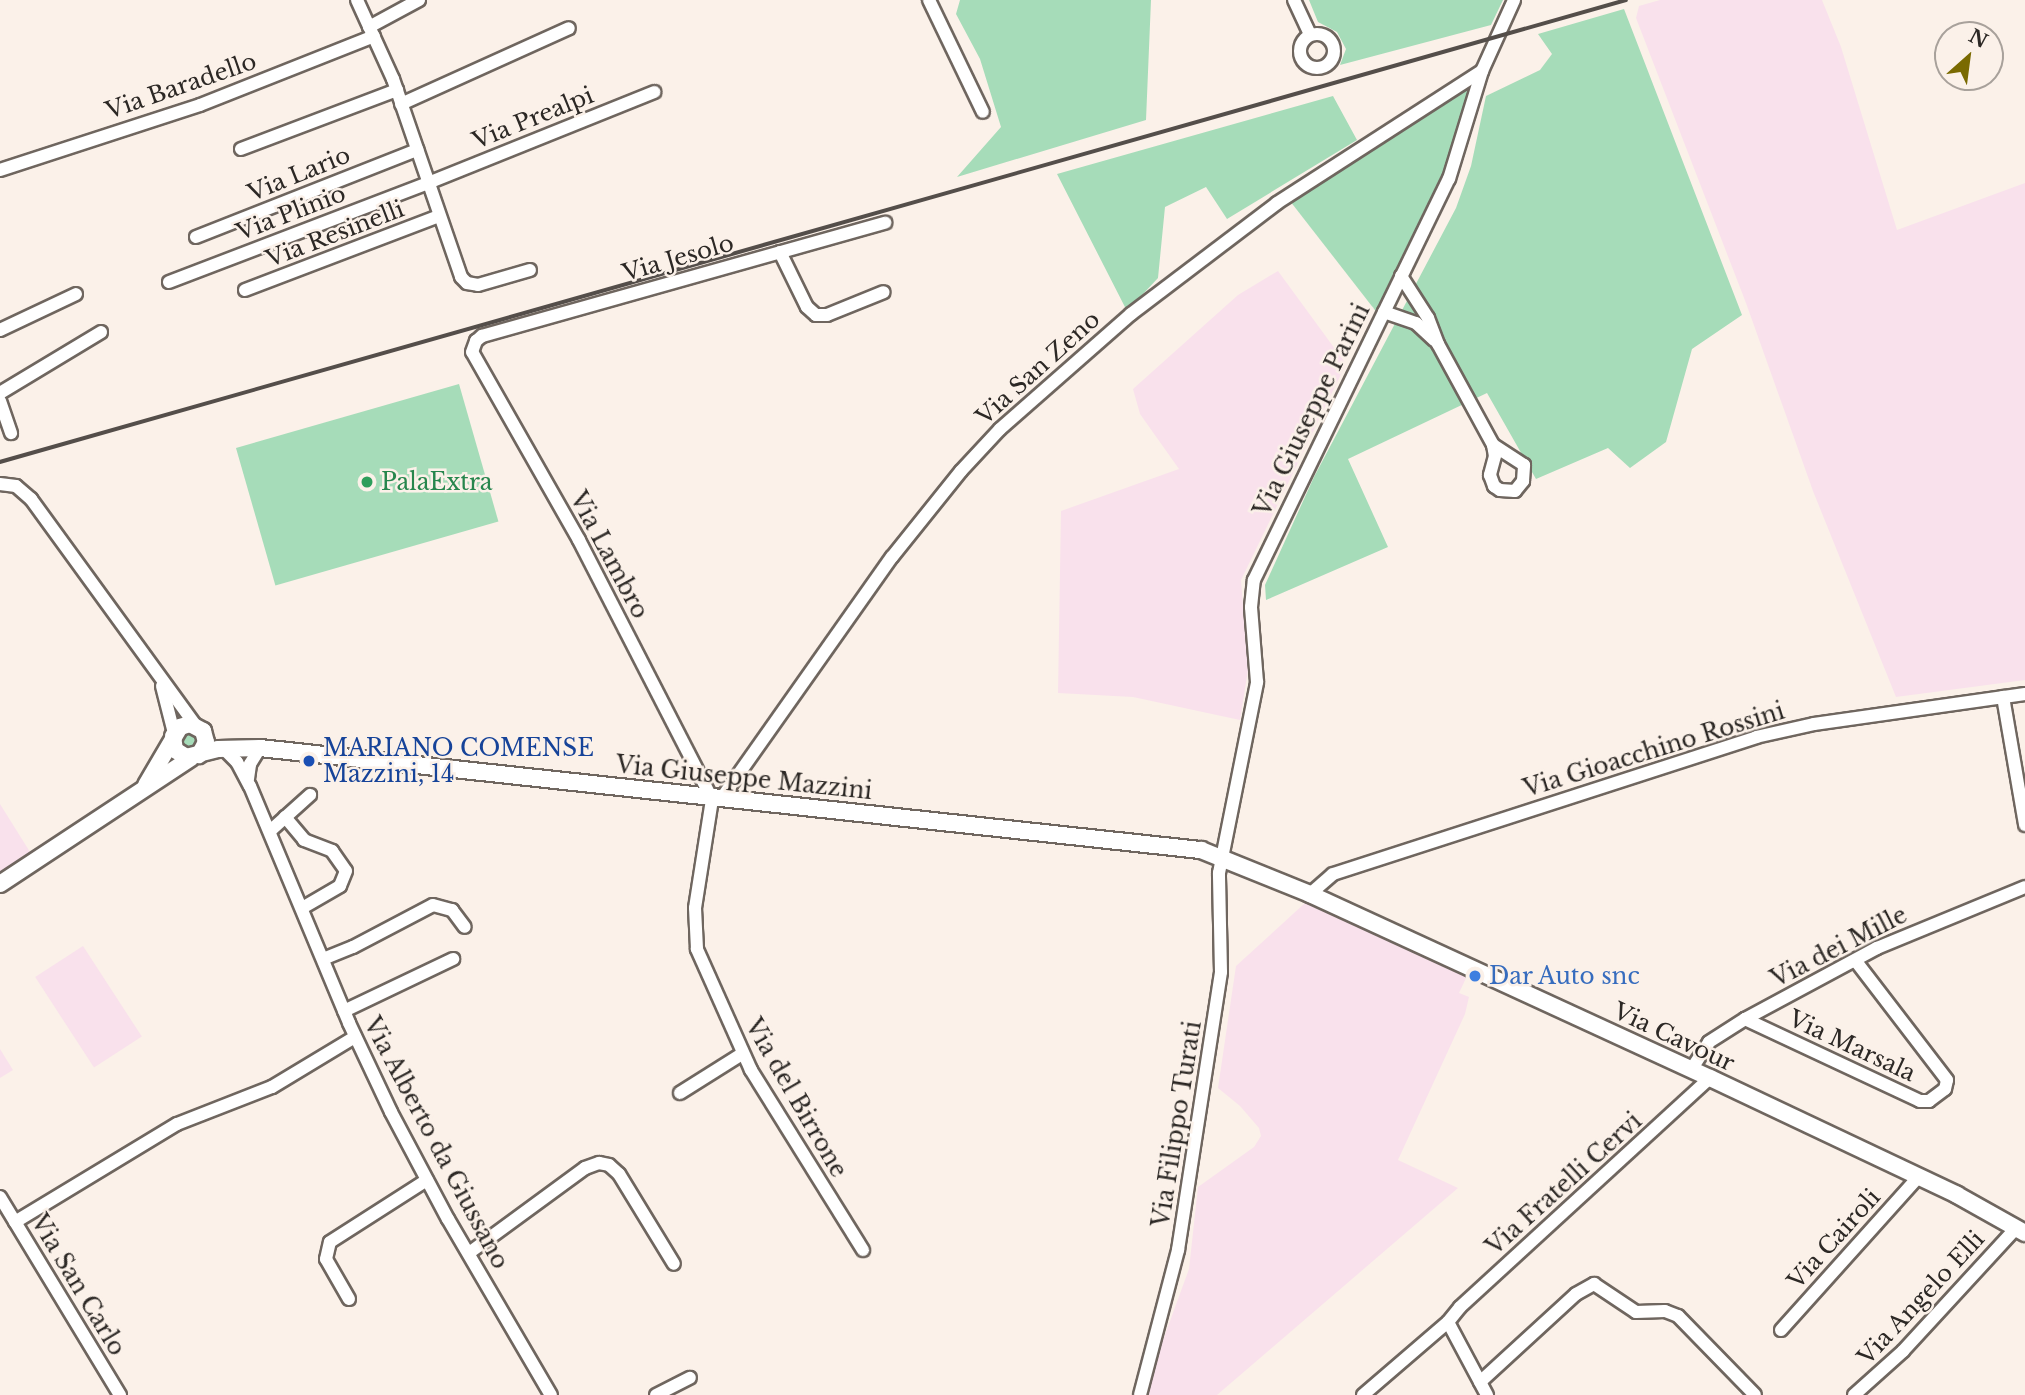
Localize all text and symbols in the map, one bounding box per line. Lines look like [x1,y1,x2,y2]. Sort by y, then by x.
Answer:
north arrow [1934,21,2004,91]
text: N [1965,24,1991,53]
street label: Via Baradello [102,47,260,125]
street label: Via Prealpi [468,81,598,155]
street label: Via Lario [244,141,354,207]
street label: Via Plinio [232,180,350,246]
street label: Via Resinelli [262,195,408,273]
street label: Via Jesolo [619,229,737,287]
street label: Via Giuseppe Parini [1248,299,1376,521]
street label: Via San Zeno [970,305,1106,431]
place label: PalaExtra [381,468,493,496]
marker: PalaExtra [359,474,375,490]
street label: Via Lambro [564,487,654,623]
street label: Via Gioacchino Rossini [1520,697,1788,803]
place label: MARIANO COMENSE Mazzini, 14 [323,734,594,788]
street label: Via Giuseppe Mazzini [614,751,874,805]
marker: MARIANO COMENSE Mazzini, 14 [301,753,317,769]
street label: Via dei Mille [1766,901,1912,993]
place label: Dar Auto snc [1489,962,1641,990]
marker: Dar Auto snc [1467,968,1483,984]
street label: Via Cavour [1609,997,1739,1077]
street label: Via Marsala [1784,1005,1920,1087]
street label: Via Alberto da Giussano [358,1012,514,1274]
street label: Via del Birrone [739,1014,853,1182]
street label: Via Filippo Turati [1147,1019,1207,1229]
street label: Via Fratelli Cervi [1481,1107,1647,1261]
street label: Via Cairoli [1782,1183,1886,1295]
street label: Via San Carlo [25,1209,131,1361]
street label: Via Angelo Elli [1852,1225,1990,1371]

